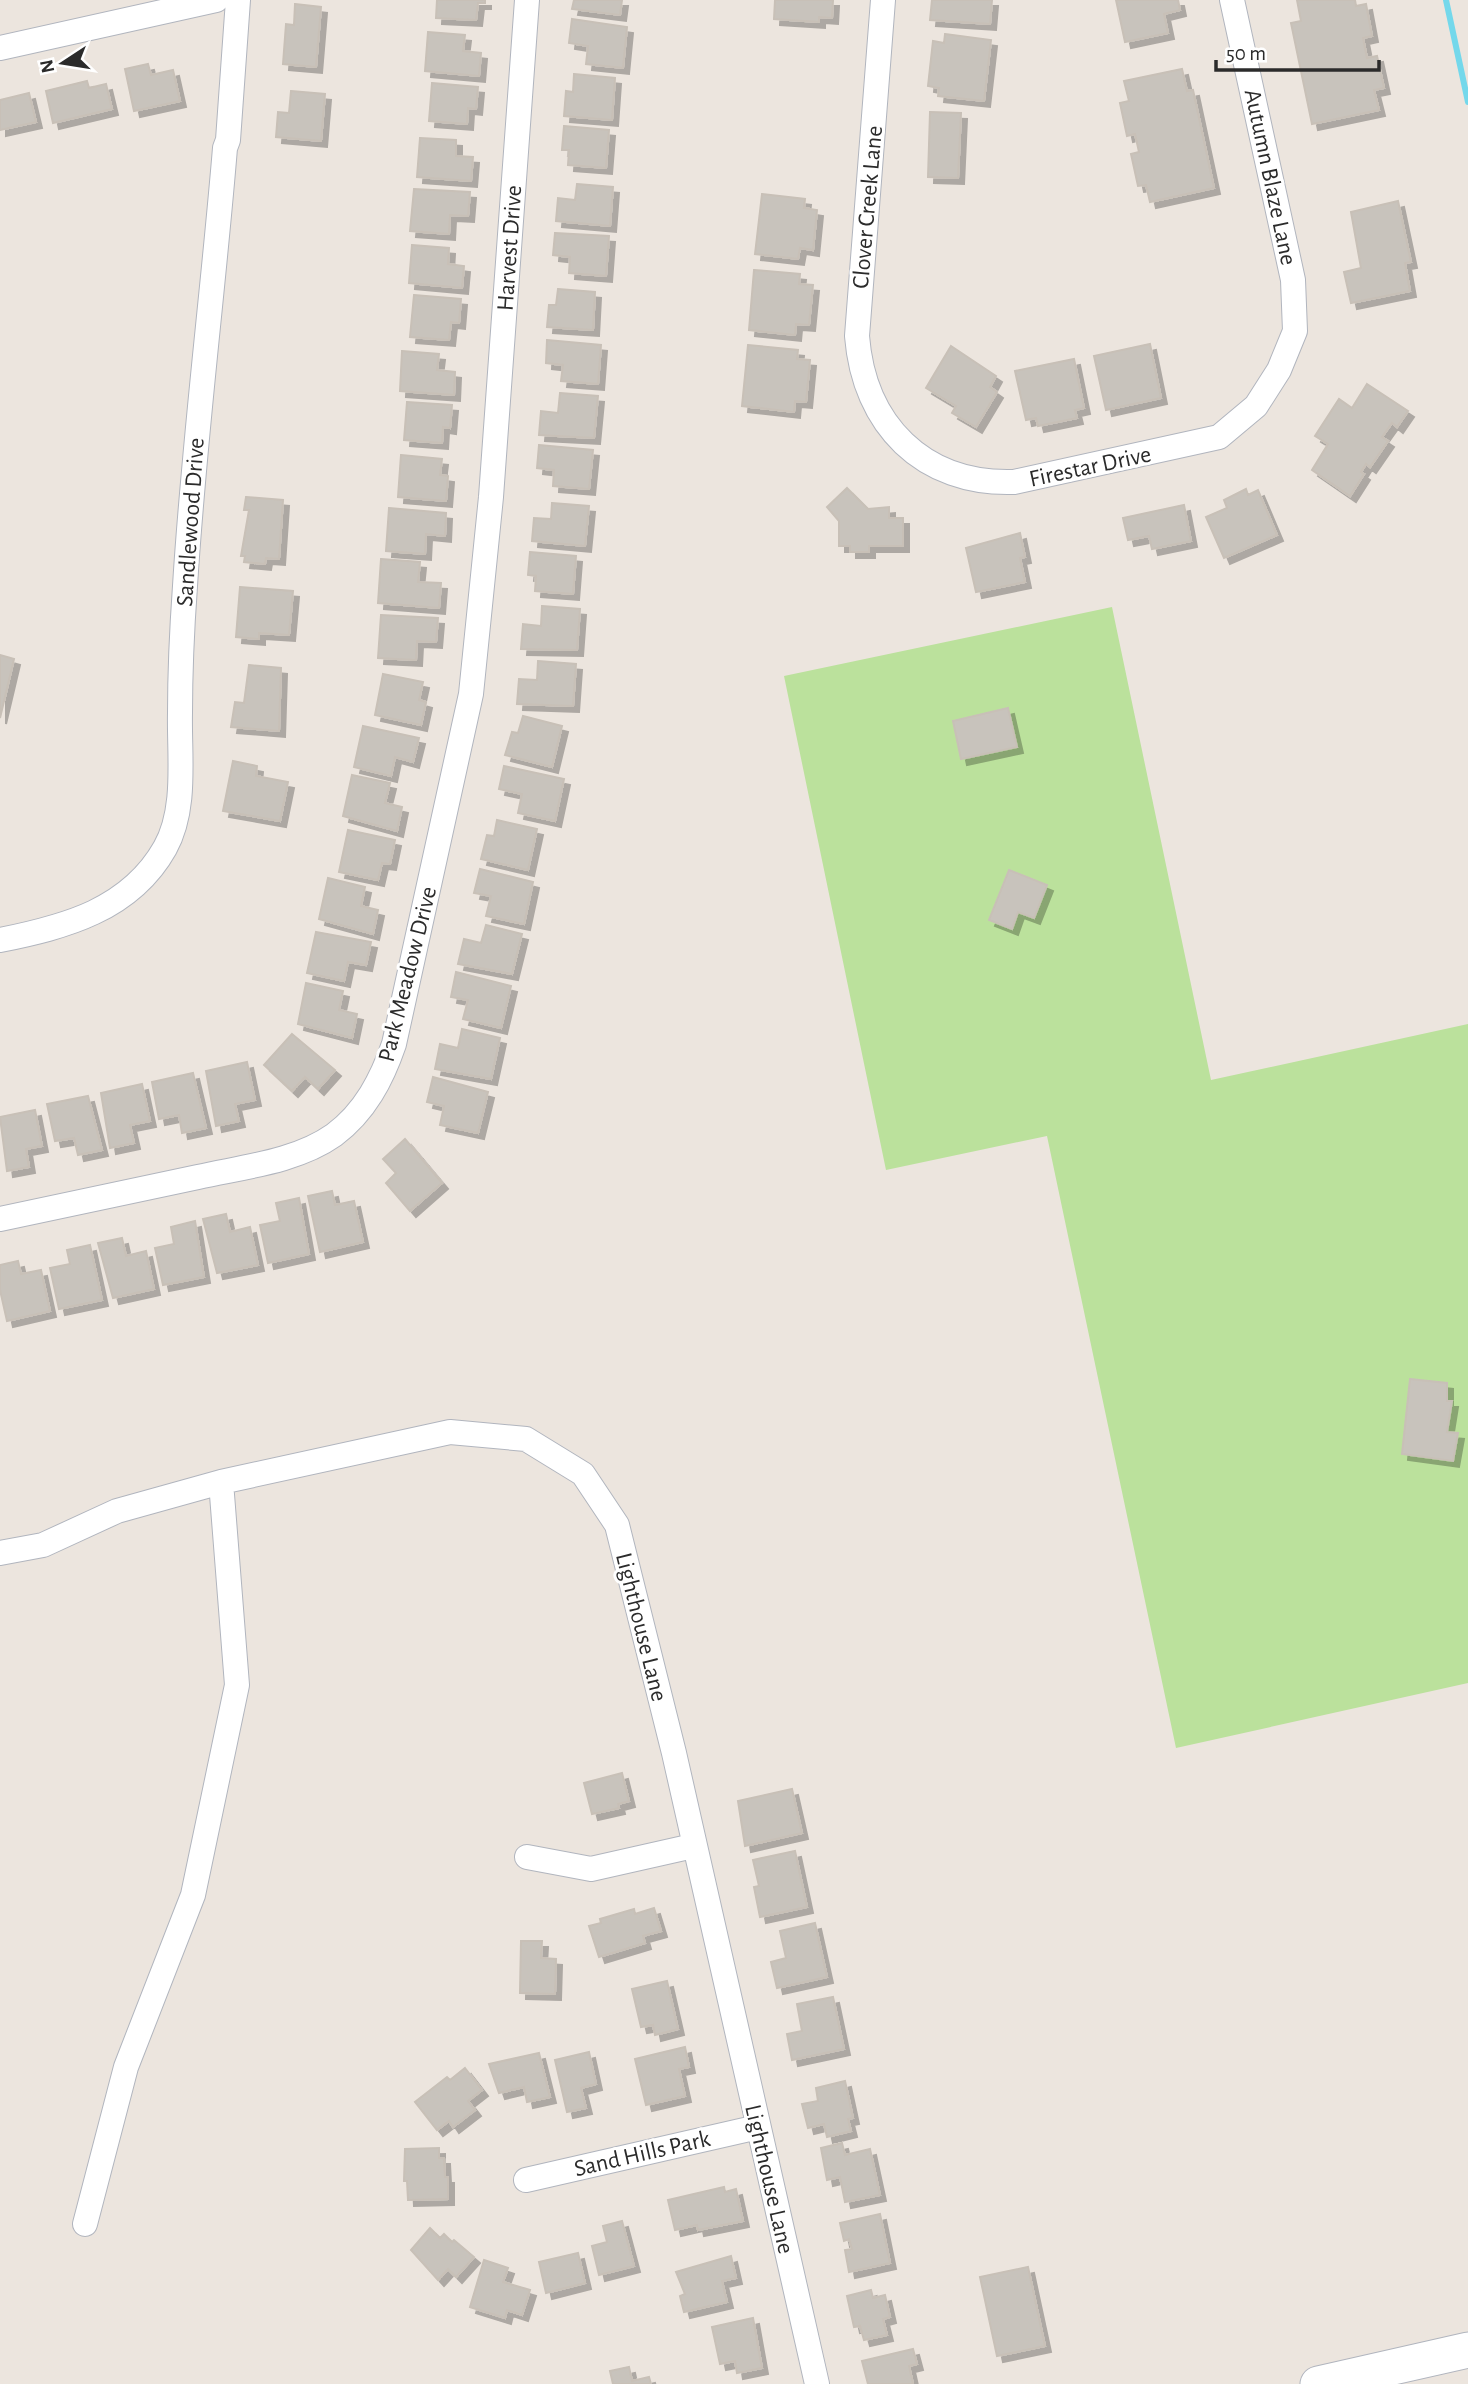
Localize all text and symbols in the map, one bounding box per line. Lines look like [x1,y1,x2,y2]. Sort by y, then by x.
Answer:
north arrow [28,28,98,98]
scale bar [1216,28,1379,72]
text: 50 m [1226,43,1266,64]
text: N [37,58,59,75]
street label: Autumn Blaze Lane [1240,87,1300,267]
street label: Clover Creek Lane [849,125,887,290]
street label: Harvest Drive [494,184,526,312]
street label: Sandlewood Drive [173,437,209,607]
street label: Firestar Drive [1027,442,1153,492]
street label: Park Meadow Drive [375,884,441,1064]
street label: Lighthouse Lane [611,1550,671,1704]
street label: Lighthouse Lane [740,2102,798,2256]
street label: Sand Hills Park [572,2127,713,2181]

